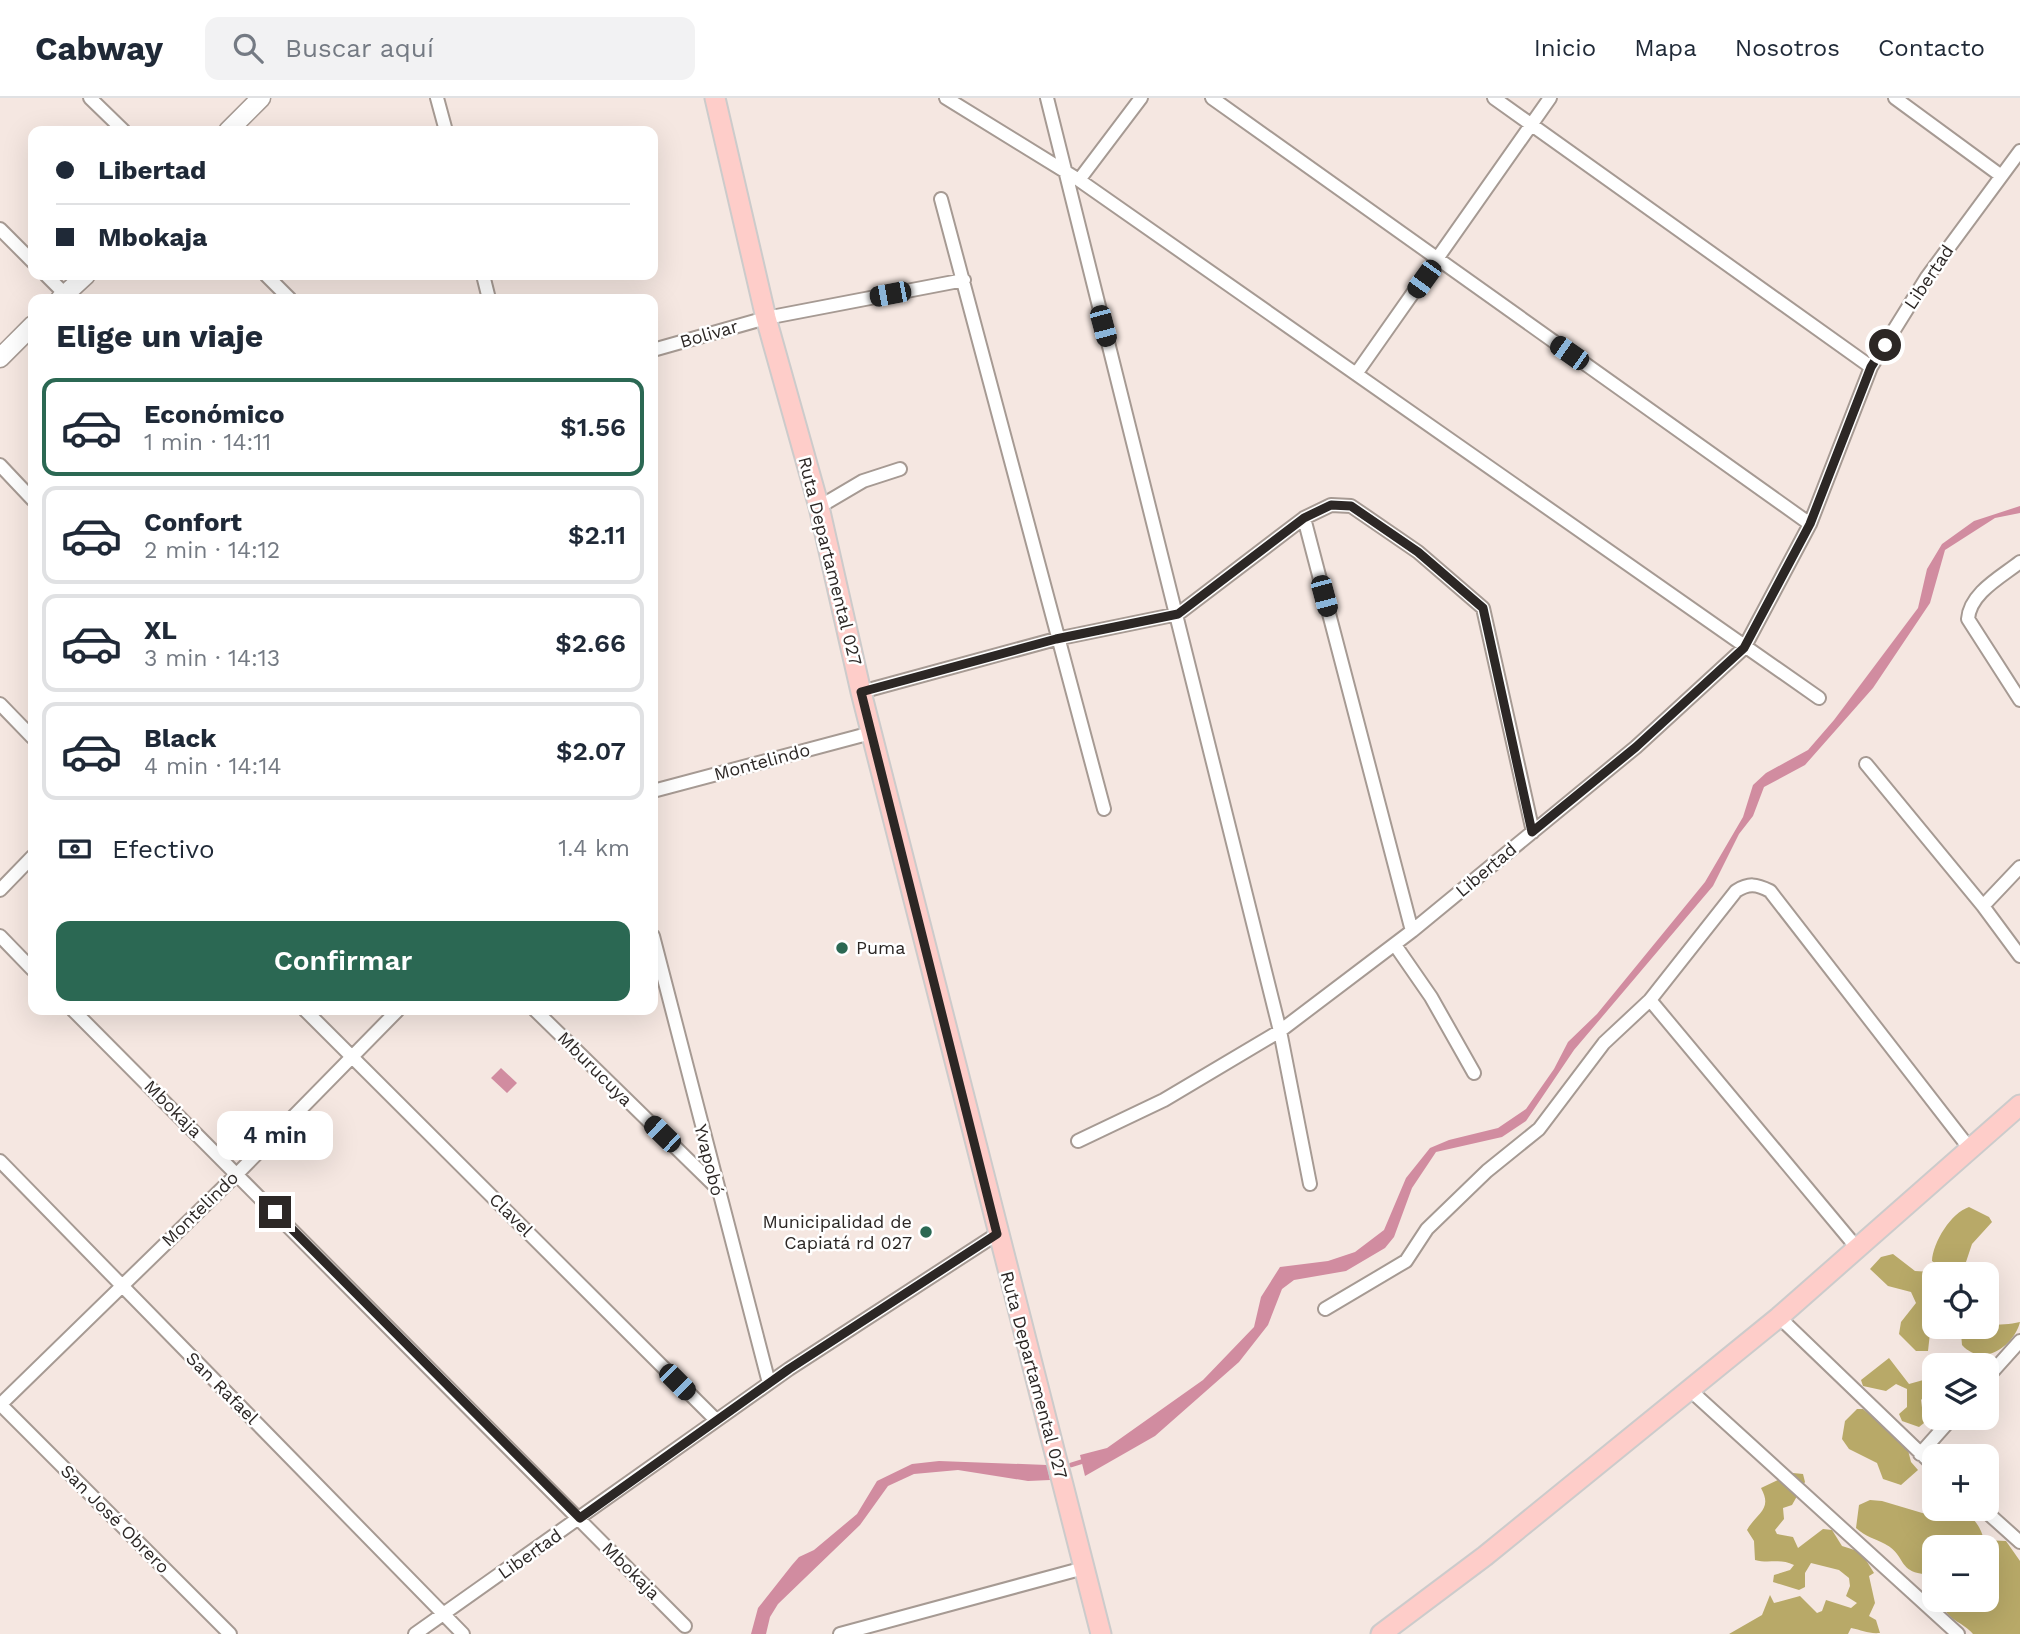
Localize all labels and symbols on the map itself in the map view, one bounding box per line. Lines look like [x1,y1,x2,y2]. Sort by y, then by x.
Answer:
street label: Libertad [1899,241,1958,313]
car [1404,256,1445,302]
car [868,280,913,308]
car [1088,303,1119,349]
street label: Bolivar [677,315,740,352]
route start [1869,329,1901,361]
car [1546,332,1593,374]
street label: Ruta Departamental 027 [794,454,867,667]
car [1309,573,1340,619]
street label: Montelindo [712,739,812,784]
street label: Libertad [1451,838,1520,901]
place label: Puma [856,937,905,958]
marker: Puma [834,940,850,956]
street label: Mburucuya [554,1027,637,1110]
street label: Mbokaja [140,1076,206,1142]
callout: 4 min [217,1110,333,1160]
car [640,1112,685,1156]
street label: Yvapobó [690,1122,729,1198]
street label: Montelindo [157,1167,242,1250]
street label: Clavel [485,1188,538,1241]
route end [259,1196,291,1228]
place label: Municipalidad de Capiatá rd 027 [763,1211,912,1253]
marker: Municipalidad de Capiatá rd 027 [918,1224,934,1240]
street label: Ruta Departamental 027 [997,1269,1072,1481]
street label: San Rafael [182,1347,263,1428]
car [655,1360,700,1404]
street label: San José Obrero [57,1460,174,1577]
street label: Libertad [494,1524,566,1583]
street label: Mbokaja [598,1538,664,1604]

